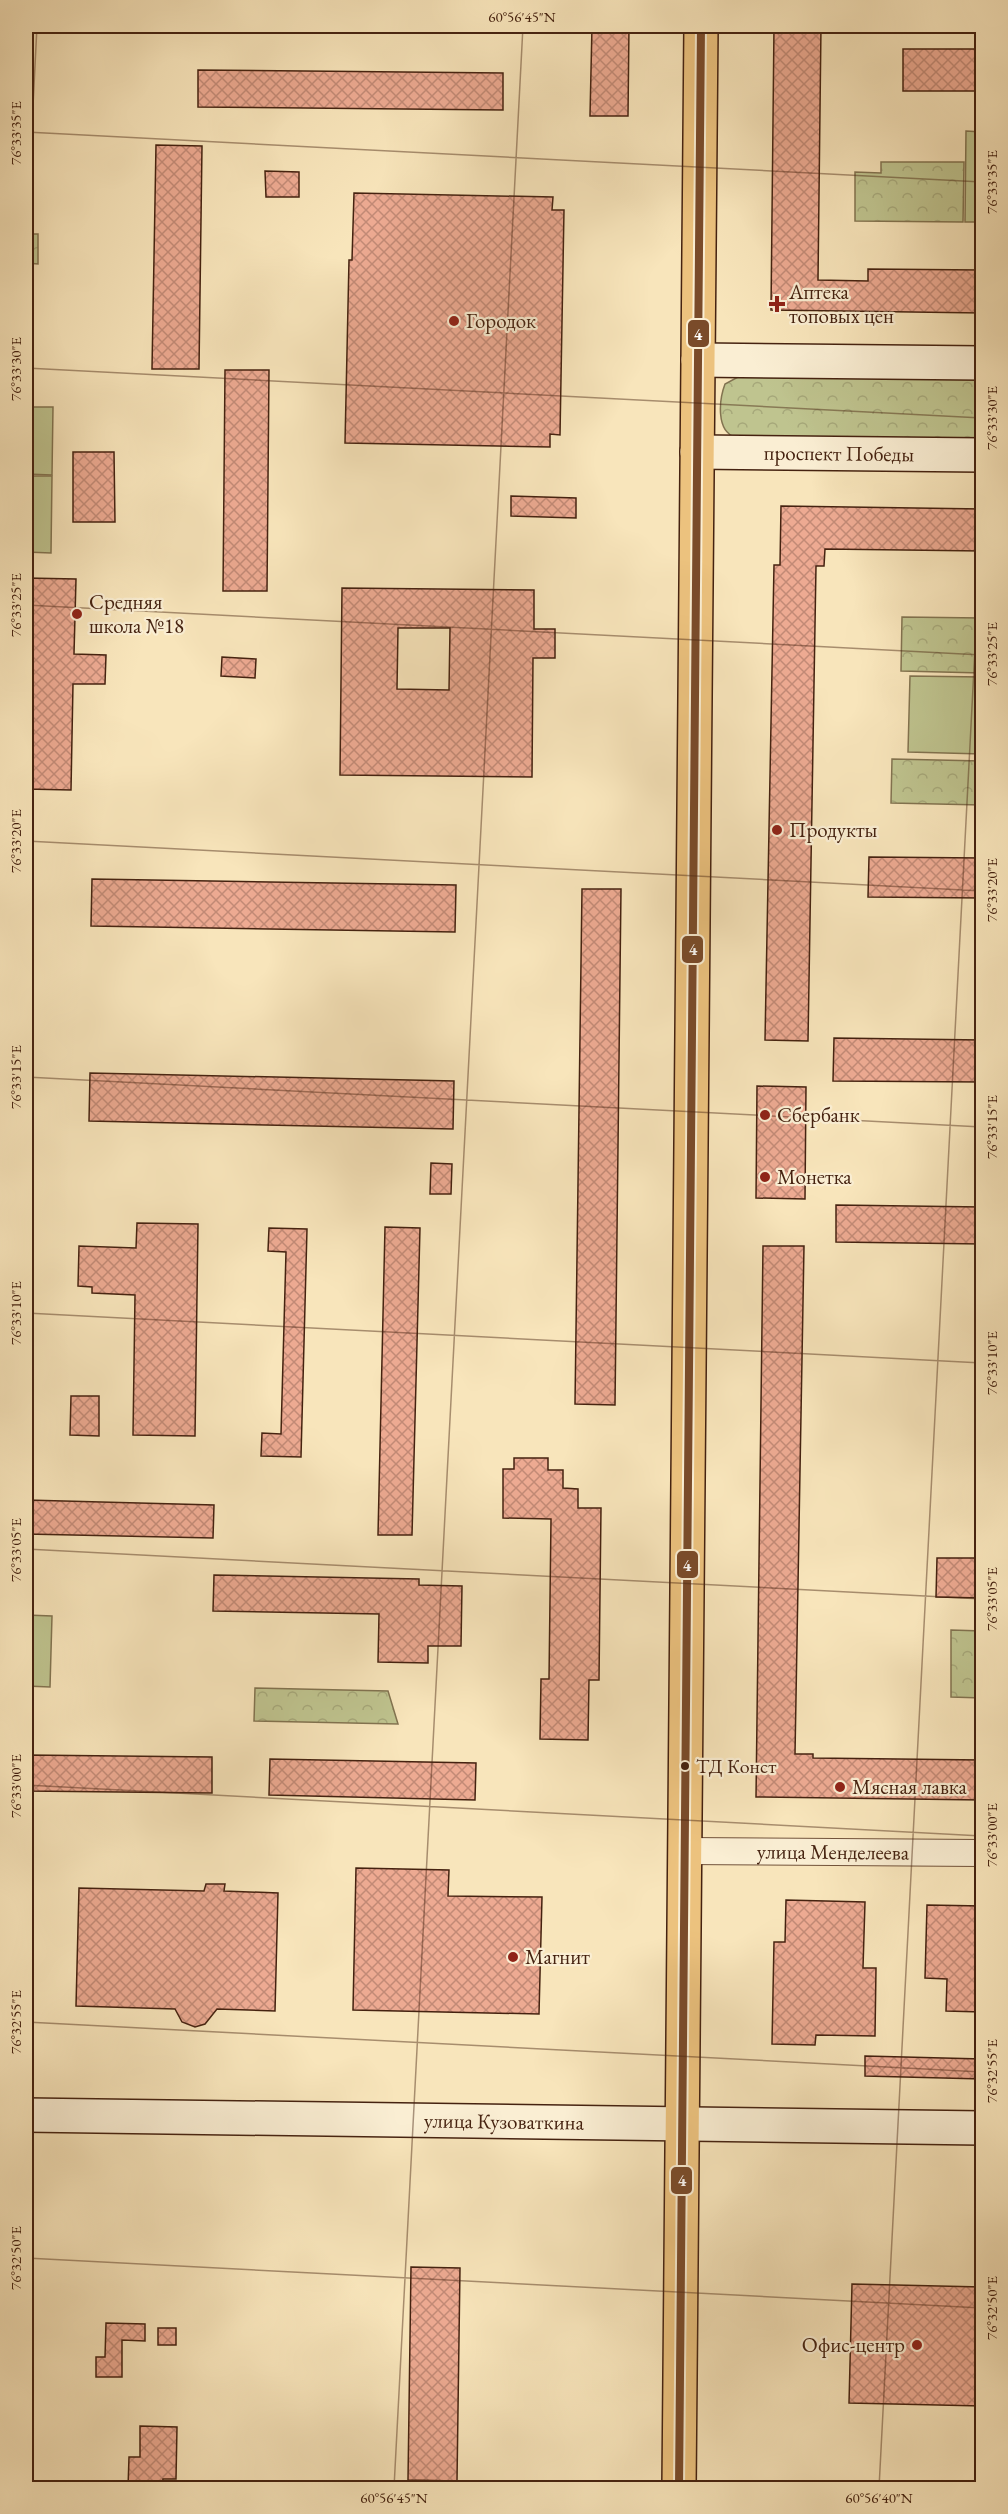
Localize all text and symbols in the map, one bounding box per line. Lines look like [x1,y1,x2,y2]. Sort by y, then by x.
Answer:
text: 60°56'45"N [488,7,556,26]
text: 76°33'35"E [6,100,25,165]
text: 76°33'35"E [982,149,1001,214]
place label: Аптека топовых цен [788,278,894,329]
marker: Аптека топовых цен [770,297,784,311]
place label: Городок [466,307,536,334]
marker: Городок [447,314,461,328]
line badge: 4 [687,319,710,348]
text: 4 [694,324,703,345]
text: 76°33'30"E [6,336,25,401]
text: 76°33'30"E [982,385,1001,450]
street label: проспект Победы [764,439,914,467]
text: 76°33'25"E [6,572,25,637]
place label: Средняя школа №18 [89,588,184,639]
marker: Средняя школа №18 [70,607,84,621]
text: 76°33'25"E [982,621,1001,686]
text: 76°33'20"E [6,808,25,873]
place label: Продукты [789,816,878,843]
marker: Продукты [770,823,784,837]
text: 76°33'20"E [982,857,1001,922]
line badge: 4 [681,935,704,964]
text: 4 [689,939,698,960]
text: 76°33'15"E [6,1044,25,1109]
text: 76°33'15"E [982,1094,1001,1159]
place label: Сбербанк [777,1101,860,1128]
marker: Сбербанк [758,1108,772,1122]
place label: Монетка [777,1163,852,1190]
marker: Монетка [758,1170,772,1184]
text: 76°33'10"E [6,1280,25,1345]
text: 76°33'10"E [982,1330,1001,1395]
text: 76°33'05"E [6,1517,25,1582]
line badge: 4 [676,1550,699,1579]
text: 4 [683,1555,692,1576]
text: 76°33'05"E [982,1566,1001,1631]
text: 76°33'00"E [6,1753,25,1818]
place label: ТД Конст [696,1753,776,1779]
marker: ТД Конст [679,1760,691,1772]
place label: Мясная лавка [852,1773,968,1800]
marker: Мясная лавка [833,1780,847,1794]
text: 76°33'00"E [982,1802,1001,1867]
street label: улица Менделеева [757,1837,910,1866]
place label: Магнит [525,1943,590,1970]
marker: Магнит [506,1950,520,1964]
text: 76°32'55"E [6,1989,25,2054]
text: 76°32'55"E [982,2038,1001,2103]
street label: улица Кузоваткина [424,2106,585,2136]
line badge: 4 [670,2166,693,2195]
text: 4 [678,2170,687,2191]
text: 76°32'50"E [6,2225,25,2290]
text: 76°32'50"E [982,2275,1001,2340]
place label: Офис-центр [802,2331,905,2358]
marker: Офис-центр [910,2338,924,2352]
text: 60°56'45"N [360,2488,428,2507]
text: 60°56'40"N [845,2488,913,2507]

